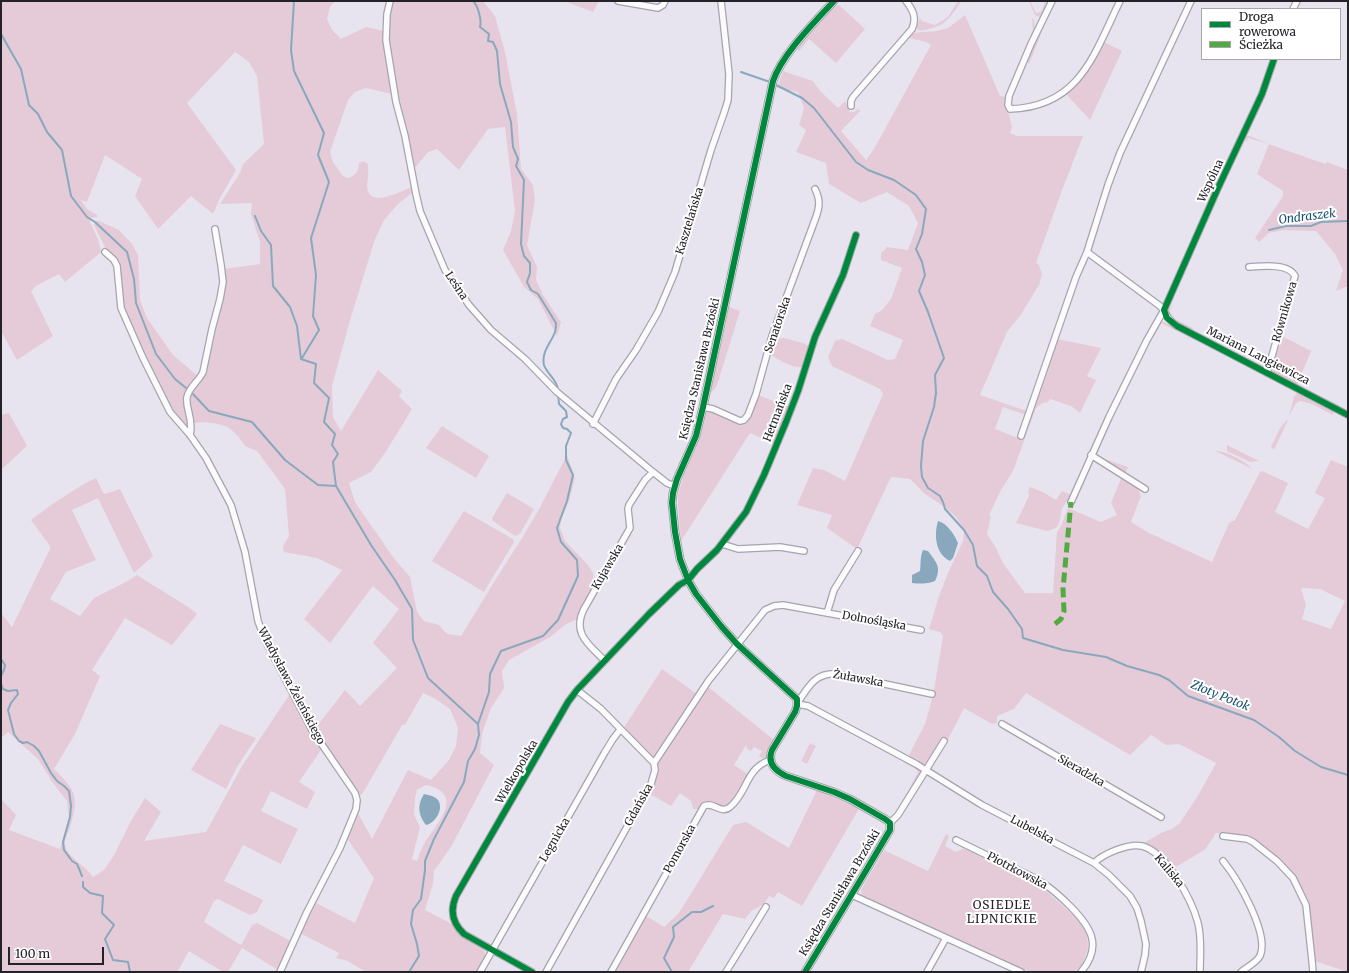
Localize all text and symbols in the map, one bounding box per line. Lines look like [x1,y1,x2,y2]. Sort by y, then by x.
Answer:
legend [1201,8,1341,60]
text: Droga rowerowa [1239,9,1296,39]
text: Ścieżka [1239,37,1283,52]
street label: Wspólna [1195,157,1227,205]
street label: Kasztelańska [673,186,707,256]
water label: Ondraszek [1278,206,1336,228]
street label: Leśna [442,269,470,303]
street label: Równikowa [1270,280,1300,344]
street label: Senatorska [762,295,794,355]
street label: Księdza Stanisława Brzóski [677,297,723,441]
street label: Mariana Langiewicza [1204,324,1312,388]
street label: Hetmańska [761,382,795,444]
street label: Kujawska [590,542,626,592]
street label: Dolnośląska [841,609,907,633]
street label: Władysława Żeleńskiego [255,625,327,747]
street label: Żuławska [832,668,884,690]
water label: Złoty Potok [1188,678,1252,714]
street label: Wielkopolska [493,738,541,806]
street label: Sieradzka [1055,752,1107,790]
street label: Gdańska [622,782,656,828]
street label: Lubelska [1008,813,1056,847]
street label: Legnicka [537,816,573,864]
street label: Pomorska [661,822,699,876]
street label: Księdza Stanisława Brzóski [797,828,883,958]
street label: Piotrkowska [985,850,1049,892]
street label: Kaliska [1151,852,1187,890]
district label: OSIEDLE LIPNICKIE [967,899,1037,927]
scale bar [10,939,106,965]
text: 100 m [15,946,50,961]

